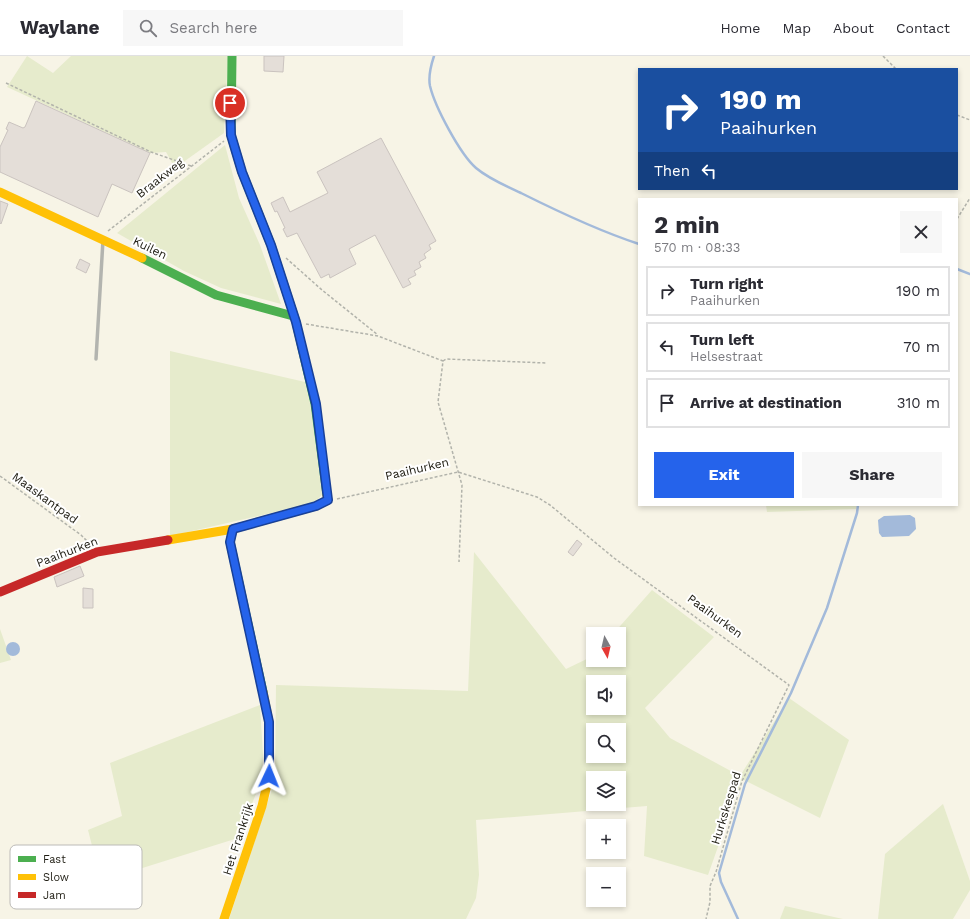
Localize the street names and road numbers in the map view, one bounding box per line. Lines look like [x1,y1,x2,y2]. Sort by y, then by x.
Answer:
street label: Braakweg [134,155,187,201]
street label: Kuilen [131,234,169,262]
street label: Paaihurken [384,455,450,483]
street label: Maaskantpad [9,469,81,527]
street label: Paaihurken [34,534,100,570]
street label: Paaihurken [685,591,745,641]
street label: Hurkskespad [708,770,744,846]
street label: Het Frankrijk [220,801,256,877]

